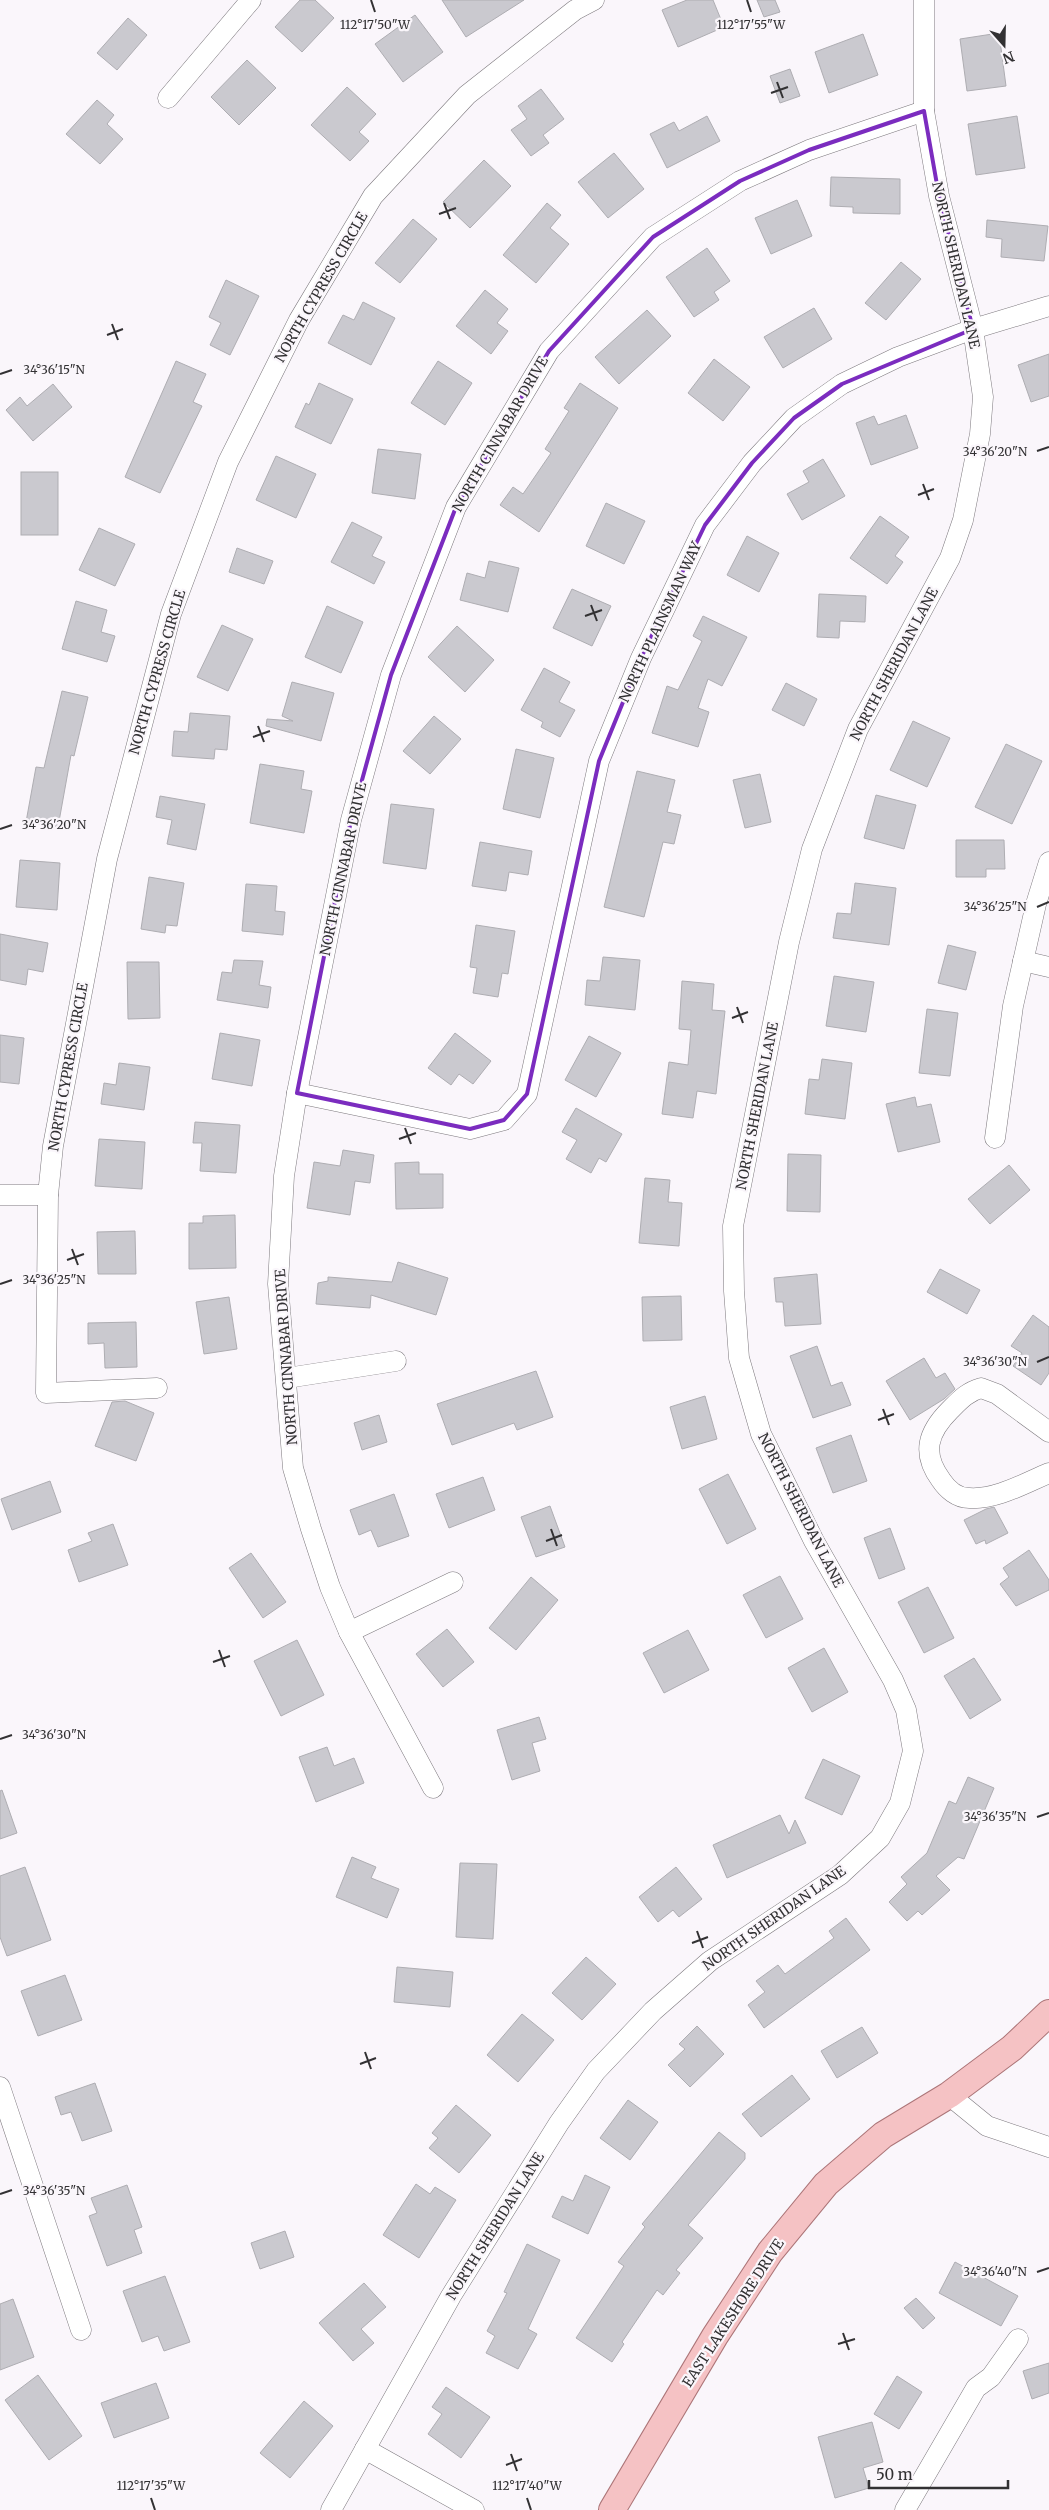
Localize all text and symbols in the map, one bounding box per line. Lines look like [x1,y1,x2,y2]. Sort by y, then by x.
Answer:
text: 112°17'50"W [340,17,411,32]
text: 112°17'55"W [717,17,786,32]
north arrow [979,20,1029,70]
text: N [1000,47,1017,68]
street label: NORTH SHERIDAN LANE [928,180,984,350]
street label: NORTH CYPRESS CIRCLE [271,209,372,365]
street label: NORTH CINNABAR DRIVE [448,353,552,515]
text: 34°36'15"N [23,362,85,377]
text: 34°36'20"N [963,444,1028,459]
street label: NORTH PLAINSMAN WAY [615,538,706,705]
street label: NORTH SHERIDAN LANE [846,584,942,744]
street label: NORTH CYPRESS CIRCLE [125,587,189,757]
street label: NORTH CINNABAR DRIVE [316,781,370,957]
text: 34°36'20"N [22,817,87,832]
text: 34°36'25"N [963,899,1027,914]
street label: NORTH CYPRESS CIRCLE [44,981,92,1153]
street label: NORTH SHERIDAN LANE [732,1020,782,1192]
street label: NORTH CINNABAR DRIVE [271,1268,301,1446]
text: 34°36'25"N [22,1272,86,1287]
text: 34°36'30"N [963,1354,1028,1369]
street label: NORTH SHERIDAN LANE [754,1430,848,1590]
text: 34°36'30"N [22,1727,87,1742]
text: 34°36'35"N [964,1809,1027,1824]
street label: NORTH SHERIDAN LANE [699,1862,849,1974]
street label: NORTH SHERIDAN LANE [442,2149,548,2303]
text: 34°36'35"N [23,2183,86,2198]
street label: EAST LAKESHORE DRIVE [678,2235,788,2391]
text: 34°36'40"N [963,2264,1027,2279]
scale bar [869,2458,1008,2490]
text: 50 m [876,2465,913,2484]
text: 112°17'35"W [117,2478,186,2493]
text: 112°17'40"W [492,2478,563,2493]

